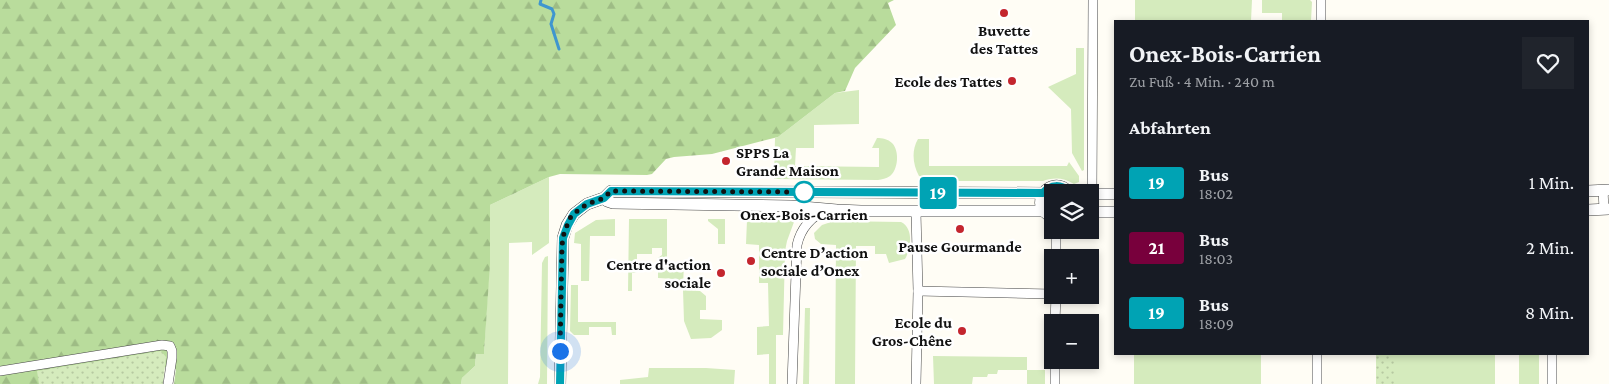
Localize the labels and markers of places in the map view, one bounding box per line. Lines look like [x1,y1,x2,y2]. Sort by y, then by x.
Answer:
marker: Buvette des Tattes [998,7,1010,19]
place label: Buvette des Tattes [970,22,1038,57]
place label: Ecole des Tattes [894,73,1002,90]
marker: Ecole des Tattes [1006,75,1018,87]
place label: SPPS La Grande Maison [736,144,839,179]
marker: SPPS La Grande Maison [720,155,732,167]
marker: Onex-Bois-Carrien [793,181,815,203]
place label: Onex-Bois-Carrien [740,206,868,223]
marker: Pause Gourmande [954,223,966,235]
place label: Pause Gourmande [898,238,1022,255]
place label: Centre D’action sociale d’Onex [761,244,868,279]
marker: Centre D’action sociale d’Onex [745,255,757,267]
place label: Centre d'action sociale [606,256,712,291]
marker: Centre d'action sociale [715,267,727,279]
place label: Ecole du Gros-Chêne [872,314,953,349]
marker: Ecole du Gros-Chêne [956,325,968,337]

